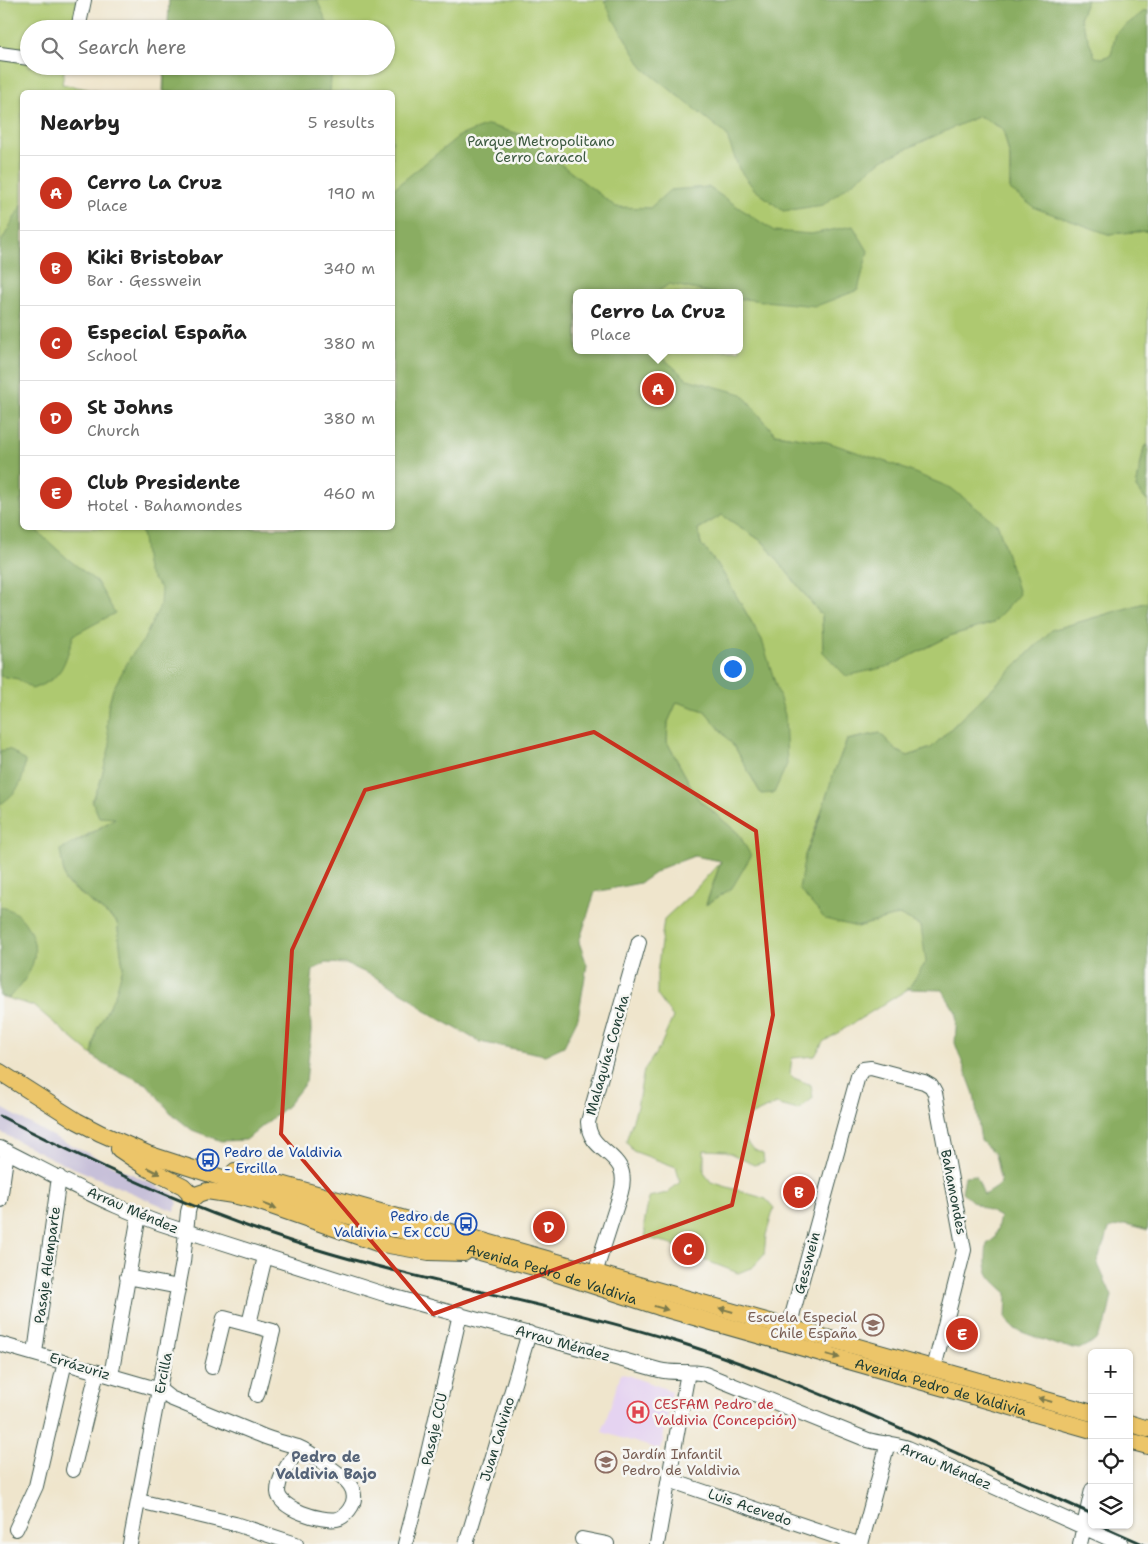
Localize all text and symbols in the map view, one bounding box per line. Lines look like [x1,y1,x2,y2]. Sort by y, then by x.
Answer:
search box [20,20,395,75]
icon: search [38,34,66,62]
text: Search here [78,35,187,60]
text: Nearby [40,109,120,137]
text: 5 results [308,112,375,133]
park label: Parque Metropolitano Cerro Caracol [467,132,615,166]
text: Cerro La Cruz [87,170,223,195]
text: A [50,183,62,204]
text: 190 m [328,183,375,204]
text: Place [87,195,128,216]
text: Kiki Bristobar [87,245,223,270]
text: B [51,258,61,279]
text: 340 m [323,258,375,279]
text: Bar · Gesswein [87,270,202,291]
popup [573,289,743,354]
text: Cerro La Cruz [590,299,726,324]
text: Especial España [87,320,247,345]
text: Place [590,324,631,345]
text: C [51,333,61,354]
text: 380 m [323,333,375,354]
text: School [87,345,137,366]
pin: A [642,370,674,408]
text: St Johns [87,395,173,420]
text: D [50,408,62,429]
text: 380 m [323,408,375,429]
text: Church [87,420,140,441]
text: Club Presidente [87,470,240,495]
text: E [51,483,61,504]
text: 460 m [323,483,375,504]
text: Hotel · Bahamondes [87,495,243,516]
your location [720,656,746,682]
street label: Malaquías Concha [581,992,633,1117]
place label: Pedro de Valdivia - Ercilla [224,1143,342,1177]
bus stop icon: Pedro de Valdivia - Ercilla [196,1148,220,1172]
street label: Bahamondes [937,1148,971,1236]
one-way arrow [147,1167,161,1175]
pin: B [783,1173,815,1211]
street label: Arrau Méndez [84,1183,182,1237]
one-way arrow [263,1202,278,1210]
street label: Pasaje Alemparte [30,1205,64,1325]
place label: Pedro de Valdivia - Ex CCU [333,1207,450,1241]
pin: D [533,1208,565,1246]
bus stop icon: Pedro de Valdivia - Ex CCU [454,1212,478,1236]
pin: C [672,1230,704,1268]
street label: Gesswein [790,1230,824,1296]
street label: Avenida Pedro de Valdivia [464,1240,640,1308]
one-way arrow [654,1304,669,1312]
one-way arrow [719,1305,734,1313]
place label: Escuela Especial Chile España [748,1308,858,1342]
school or university icon: Escuela Especial Chile España [861,1313,885,1337]
pin: E [946,1315,978,1353]
street label: Arrau Méndez [514,1321,612,1365]
street label: Errázuriz [47,1348,113,1384]
map controls [1088,1349,1133,1529]
button: + [1088,1349,1133,1394]
street label: Ercilla [150,1351,176,1395]
one-way arrow [826,1353,841,1361]
street label: Avenida Pedro de Valdivia [853,1354,1029,1420]
street label: Pasaje CCU [417,1391,451,1467]
button: − [1088,1394,1133,1439]
street label: Juan Calvino [476,1395,518,1483]
place label: CESFAM Pedro de Valdivia (Concepción) [654,1395,797,1429]
one-way arrow [1037,1395,1052,1403]
hospital icon: CESFAM Pedro de Valdivia (Concepción) [626,1400,650,1424]
street label: Arrau Méndez [897,1439,995,1493]
button: locate [1088,1439,1133,1484]
place label: Jardín Infantil Pedro de Valdivia [622,1445,740,1479]
district label: Pedro de Valdivia Bajo [275,1447,377,1484]
school or university icon: Jardín Infantil Pedro de Valdivia [594,1450,618,1474]
street label: Luis Acevedo [706,1484,794,1530]
button: layers [1088,1484,1133,1529]

